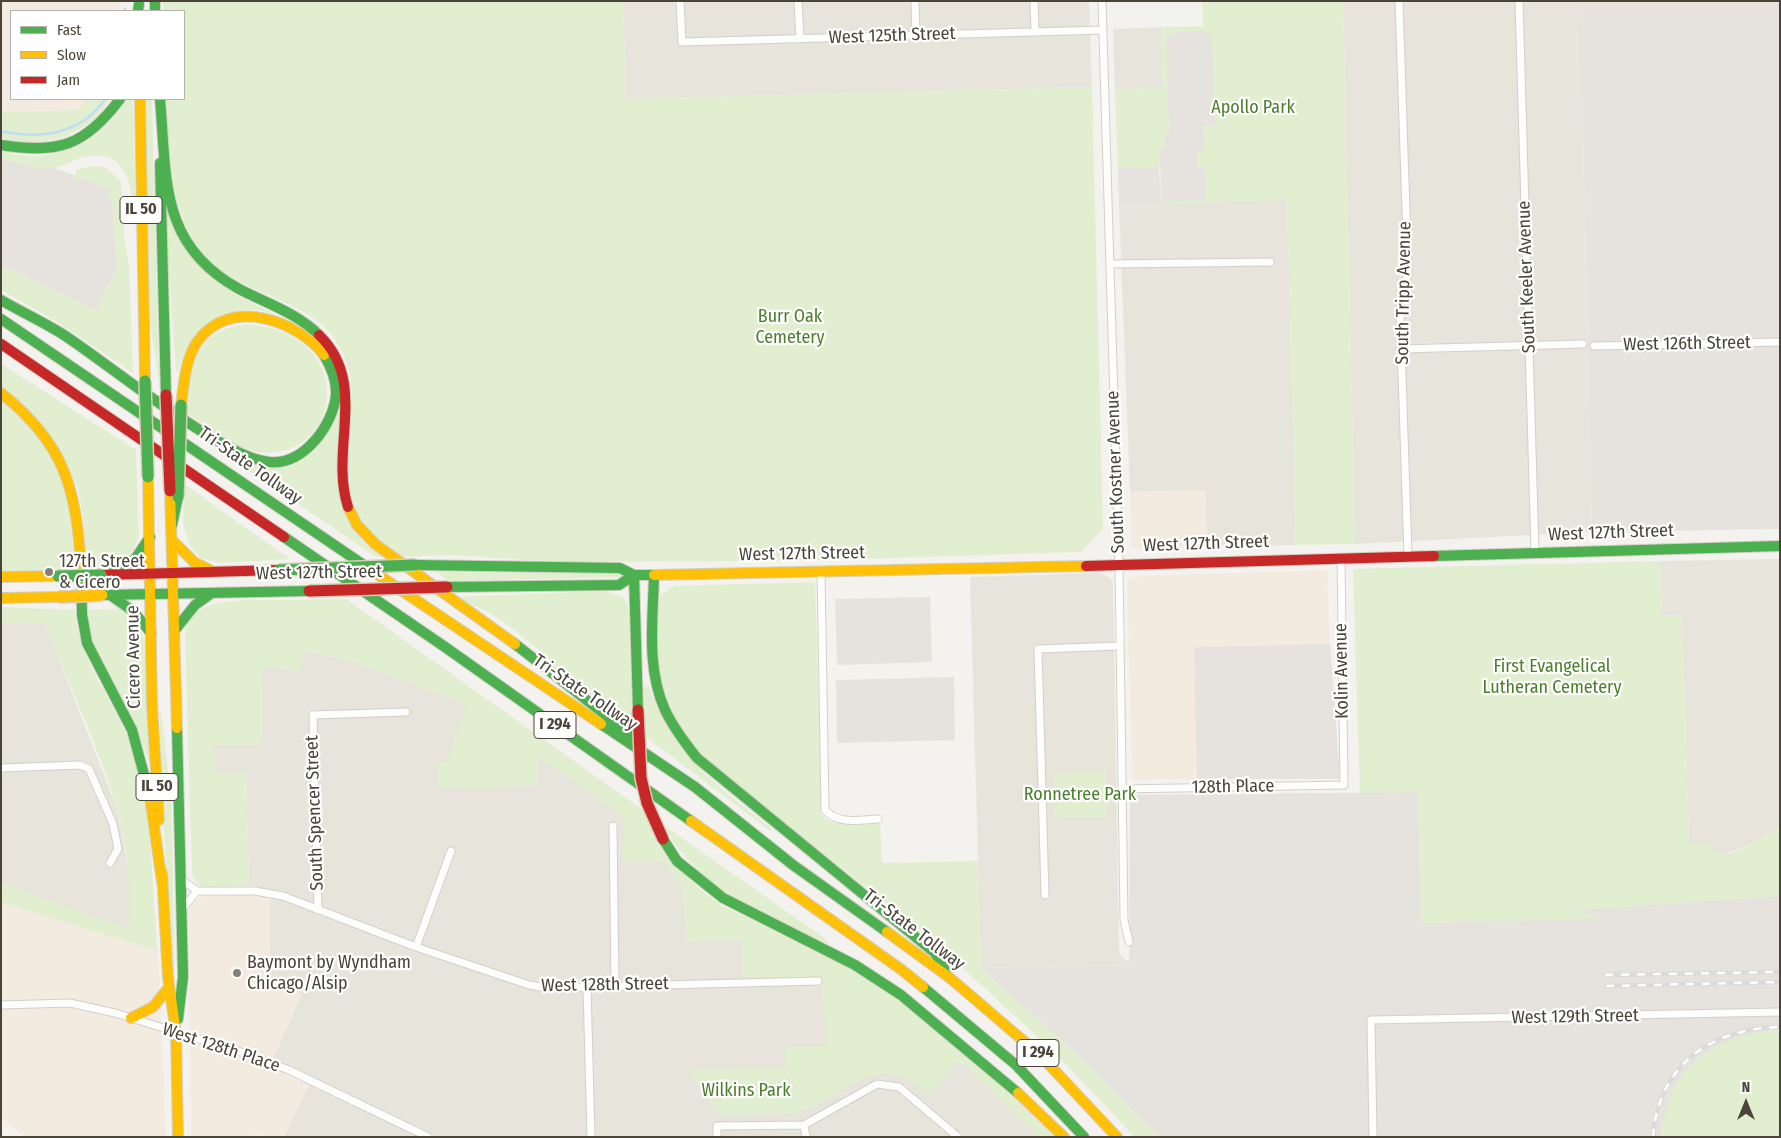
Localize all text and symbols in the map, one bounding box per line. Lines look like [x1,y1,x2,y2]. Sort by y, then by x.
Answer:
legend [10,10,185,100]
text: Fast [57,21,81,39]
street label: West 125th Street [828,23,956,49]
text: Slow [57,46,86,64]
text: Jam [57,71,80,89]
park label: Apollo Park [1211,97,1295,119]
road number: IL 50 [120,196,162,224]
street label: South Keeler Avenue [1514,200,1540,354]
street label: South Tripp Avenue [1392,221,1416,365]
park label: Burr Oak Cemetery [755,306,825,348]
street label: West 126th Street [1623,332,1751,356]
street label: South Kostner Avenue [1102,390,1130,554]
street label: Tri-State Tollway [194,422,306,510]
street label: West 127th Street [1548,520,1674,546]
street label: West 127th Street [1143,531,1269,557]
street label: West 127th Street [739,542,865,566]
place label: 127th Street & Cicero [59,551,145,594]
street label: West 127th Street [256,561,382,585]
marker: 127th Street & Cicero [43,566,55,578]
street label: Cicero Avenue [122,605,146,709]
street label: Kolin Avenue [1330,623,1354,719]
street label: Tri-State Tollway [529,650,641,736]
park label: First Evangelical Lutheran Cemetery [1483,656,1621,699]
road number: I 294 [534,712,576,738]
street label: South Spencer Street [301,735,329,891]
road number: IL 50 [136,774,178,800]
street label: 128th Place [1192,775,1274,799]
park label: Ronnetree Park [1024,784,1136,806]
street label: Tri-State Tollway [859,885,969,975]
place label: Baymont by Wyndham Chicago/Alsip [247,952,411,994]
marker: Baymont by Wyndham Chicago/Alsip [231,967,243,979]
street label: West 128th Street [541,973,669,997]
street label: West 129th Street [1511,1005,1639,1029]
street label: West 128th Place [159,1019,283,1077]
road number: I 294 [1017,1040,1059,1066]
north arrow [1721,1078,1771,1128]
text: N [1742,1079,1750,1096]
park label: Wilkins Park [701,1080,791,1102]

